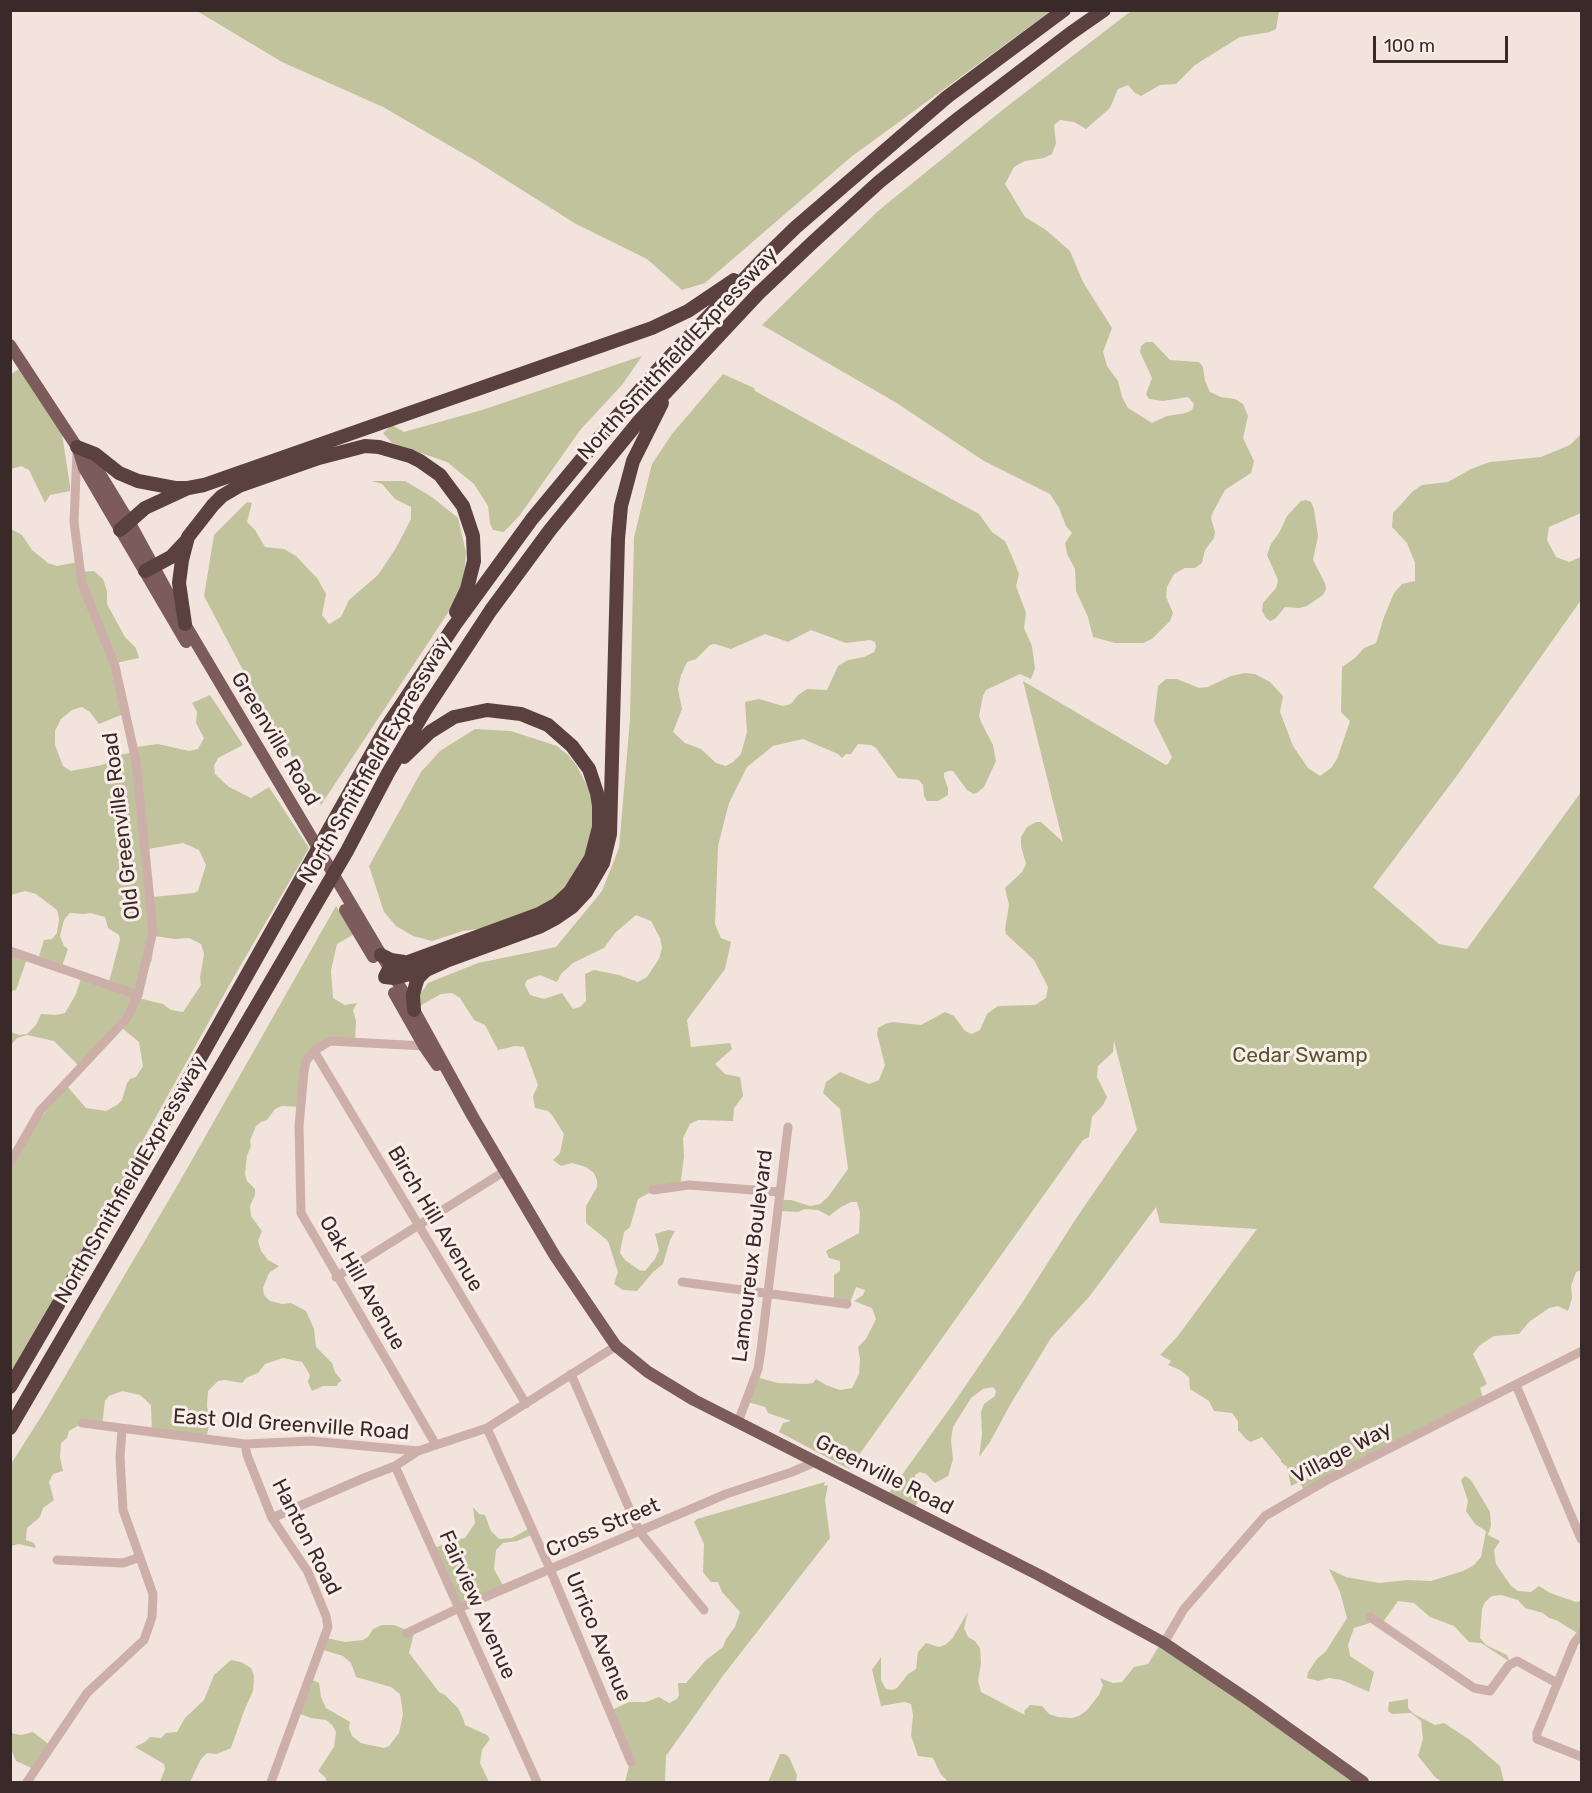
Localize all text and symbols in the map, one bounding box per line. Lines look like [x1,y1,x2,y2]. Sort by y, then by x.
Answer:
scale bar [1376,24,1511,62]
text: 100 m [1384,35,1435,57]
street label: North Smithfield Expressway [573,243,783,465]
street label: North Smithfield Expressway [295,632,457,888]
street label: Greenville Road [225,668,325,810]
street label: Old Greenville Road [98,731,146,921]
park label: Cedar Swamp [1232,1043,1368,1069]
street label: North Smithfield Expressway [50,1052,212,1308]
street label: Birch Hill Avenue [382,1142,488,1296]
street label: Lamoureux Boulevard [727,1148,779,1364]
street label: Oak Hill Avenue [313,1211,411,1355]
street label: East Old Greenville Road [172,1404,410,1446]
street label: Village Way [1288,1416,1396,1490]
street label: Greenville Road [811,1429,957,1521]
street label: Hanton Road [266,1475,346,1599]
street label: Cross Street [542,1493,664,1563]
street label: Fairview Avenue [433,1527,521,1683]
street label: Urrico Avenue [559,1569,637,1705]

